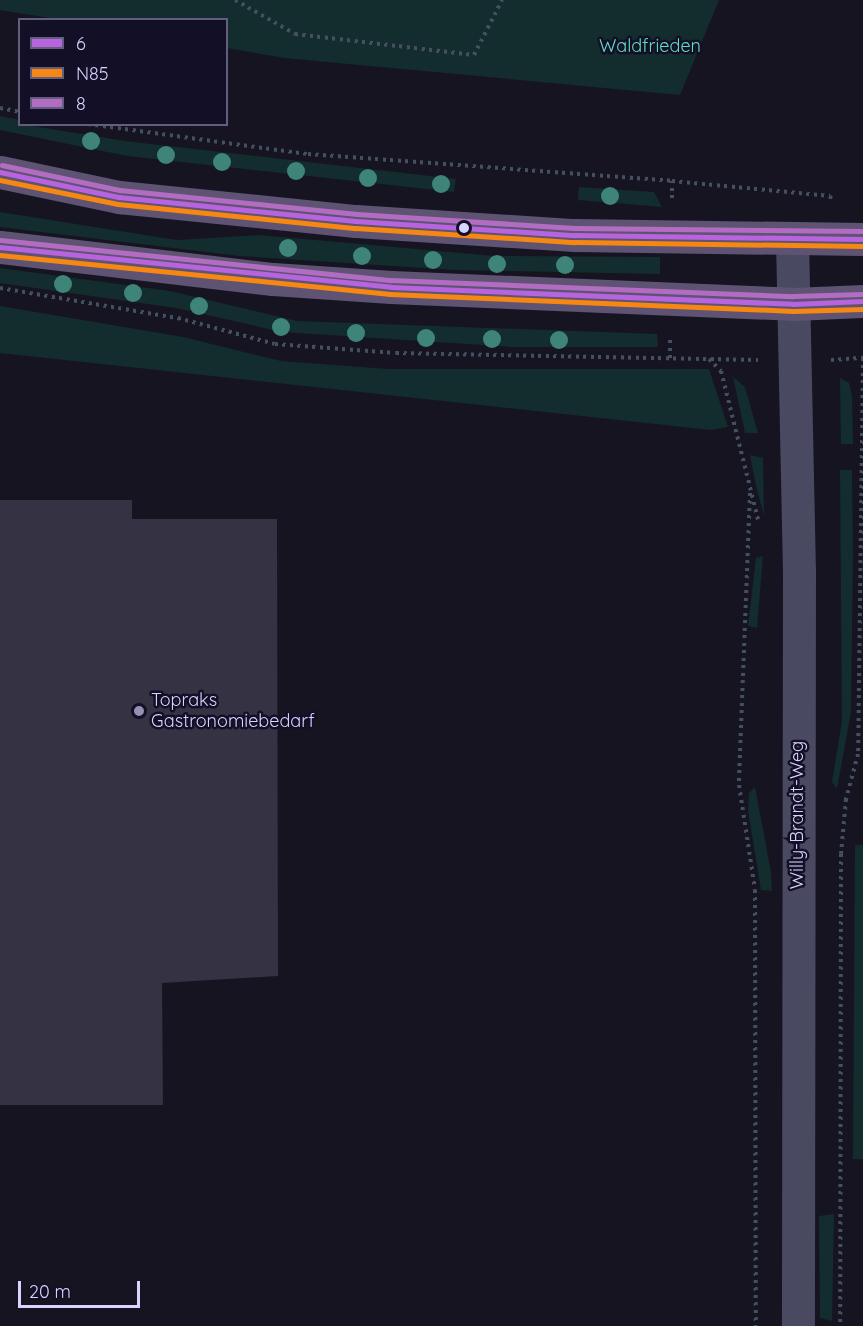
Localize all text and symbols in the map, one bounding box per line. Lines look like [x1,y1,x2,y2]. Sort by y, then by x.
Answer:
legend [18,18,228,126]
text: 6 [76,32,86,55]
park label: Waldfrieden [599,35,701,57]
text: N85 [76,62,109,85]
text: 8 [76,92,86,115]
unlabelled marker [458,222,470,234]
place label: Topraks Gastronomiebedarf [151,690,315,732]
marker: Topraks Gastronomiebedarf [132,704,146,718]
street label: Willy-Brandt-Weg [786,741,808,889]
scale bar [21,1269,142,1307]
text: 20 m [29,1280,71,1303]

